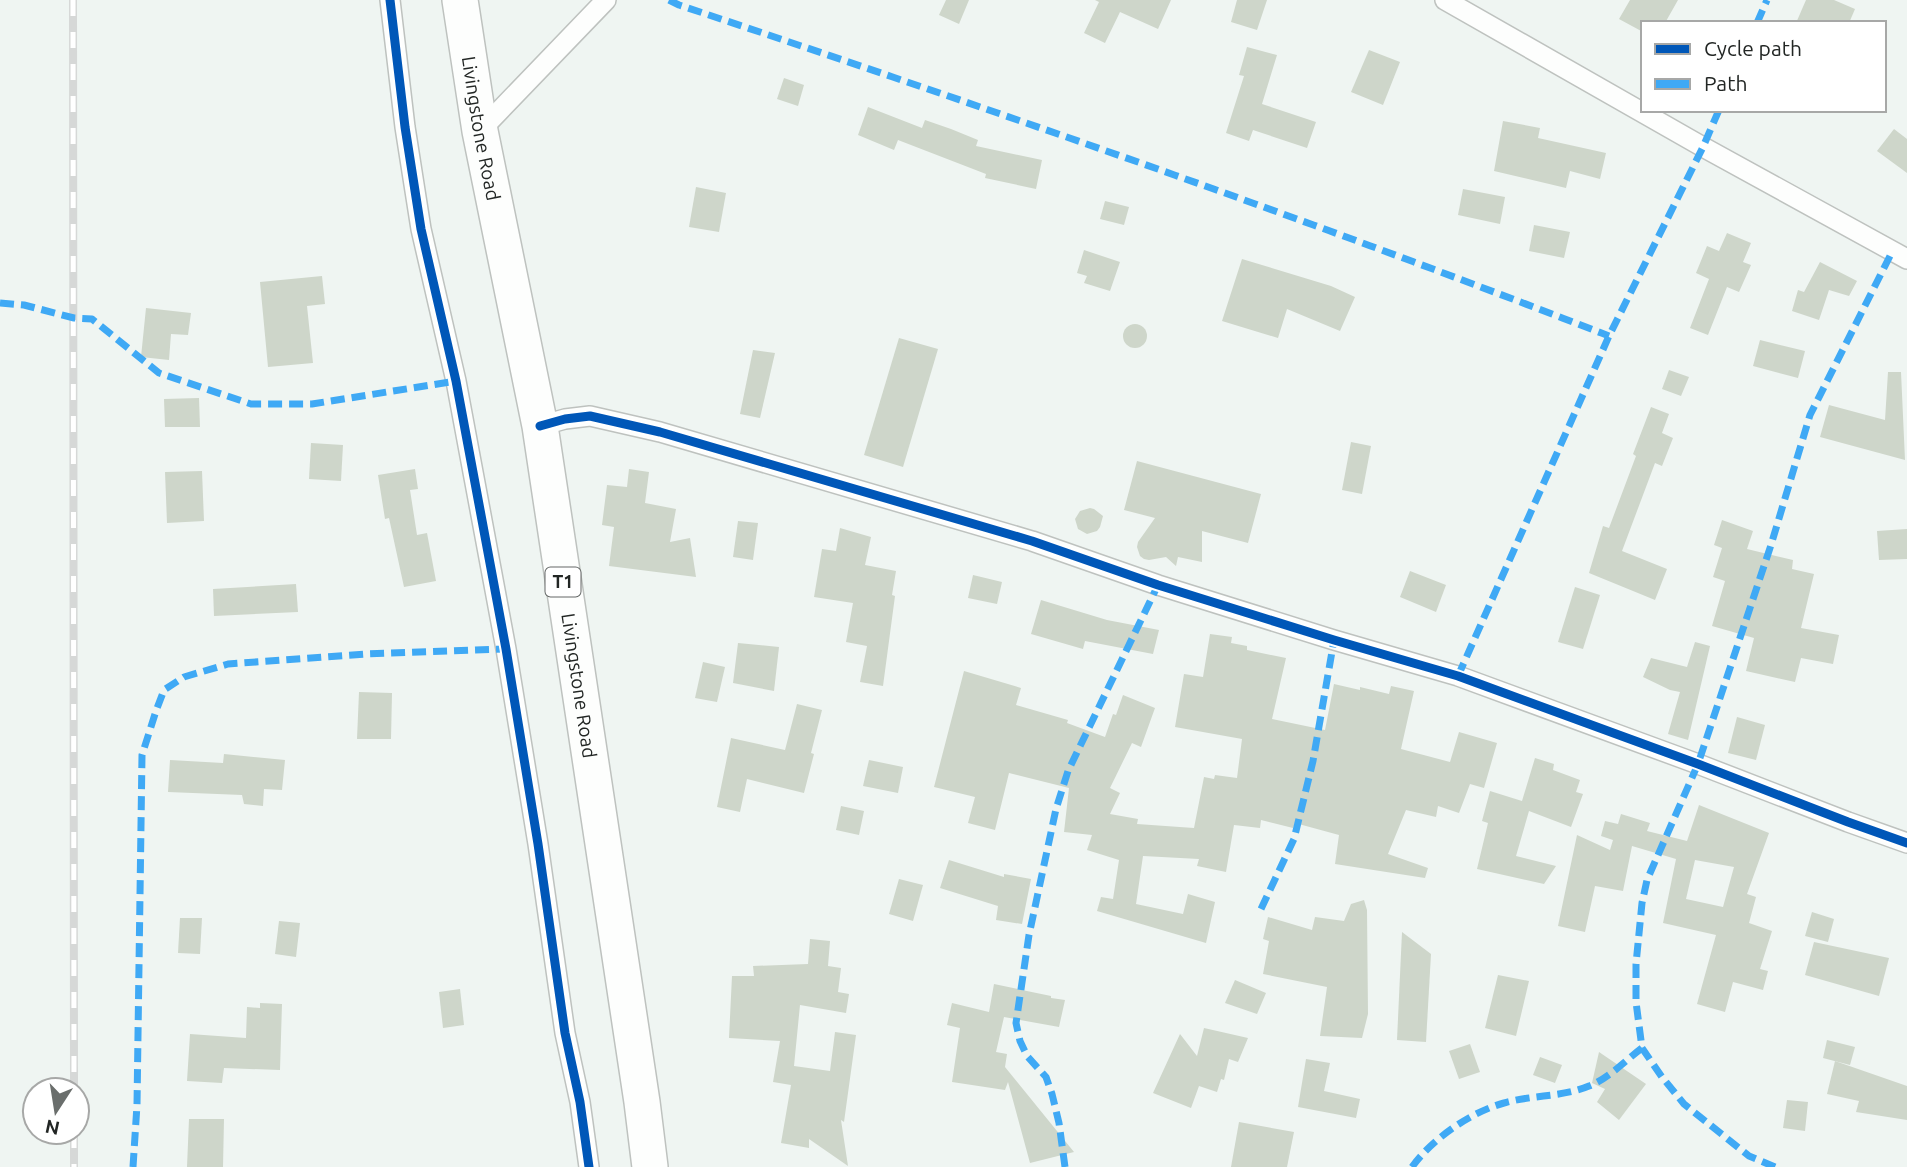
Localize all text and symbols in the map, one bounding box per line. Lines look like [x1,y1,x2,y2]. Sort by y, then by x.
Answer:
legend [1641,21,1886,112]
text: Cycle path [1704,36,1802,60]
street label: Livingstone Road [458,55,505,202]
text: Path [1704,71,1747,95]
road number: T1 [546,568,580,596]
street label: Livingstone Road [557,612,601,759]
north arrow [21,1076,91,1146]
text: N [43,1115,62,1140]

